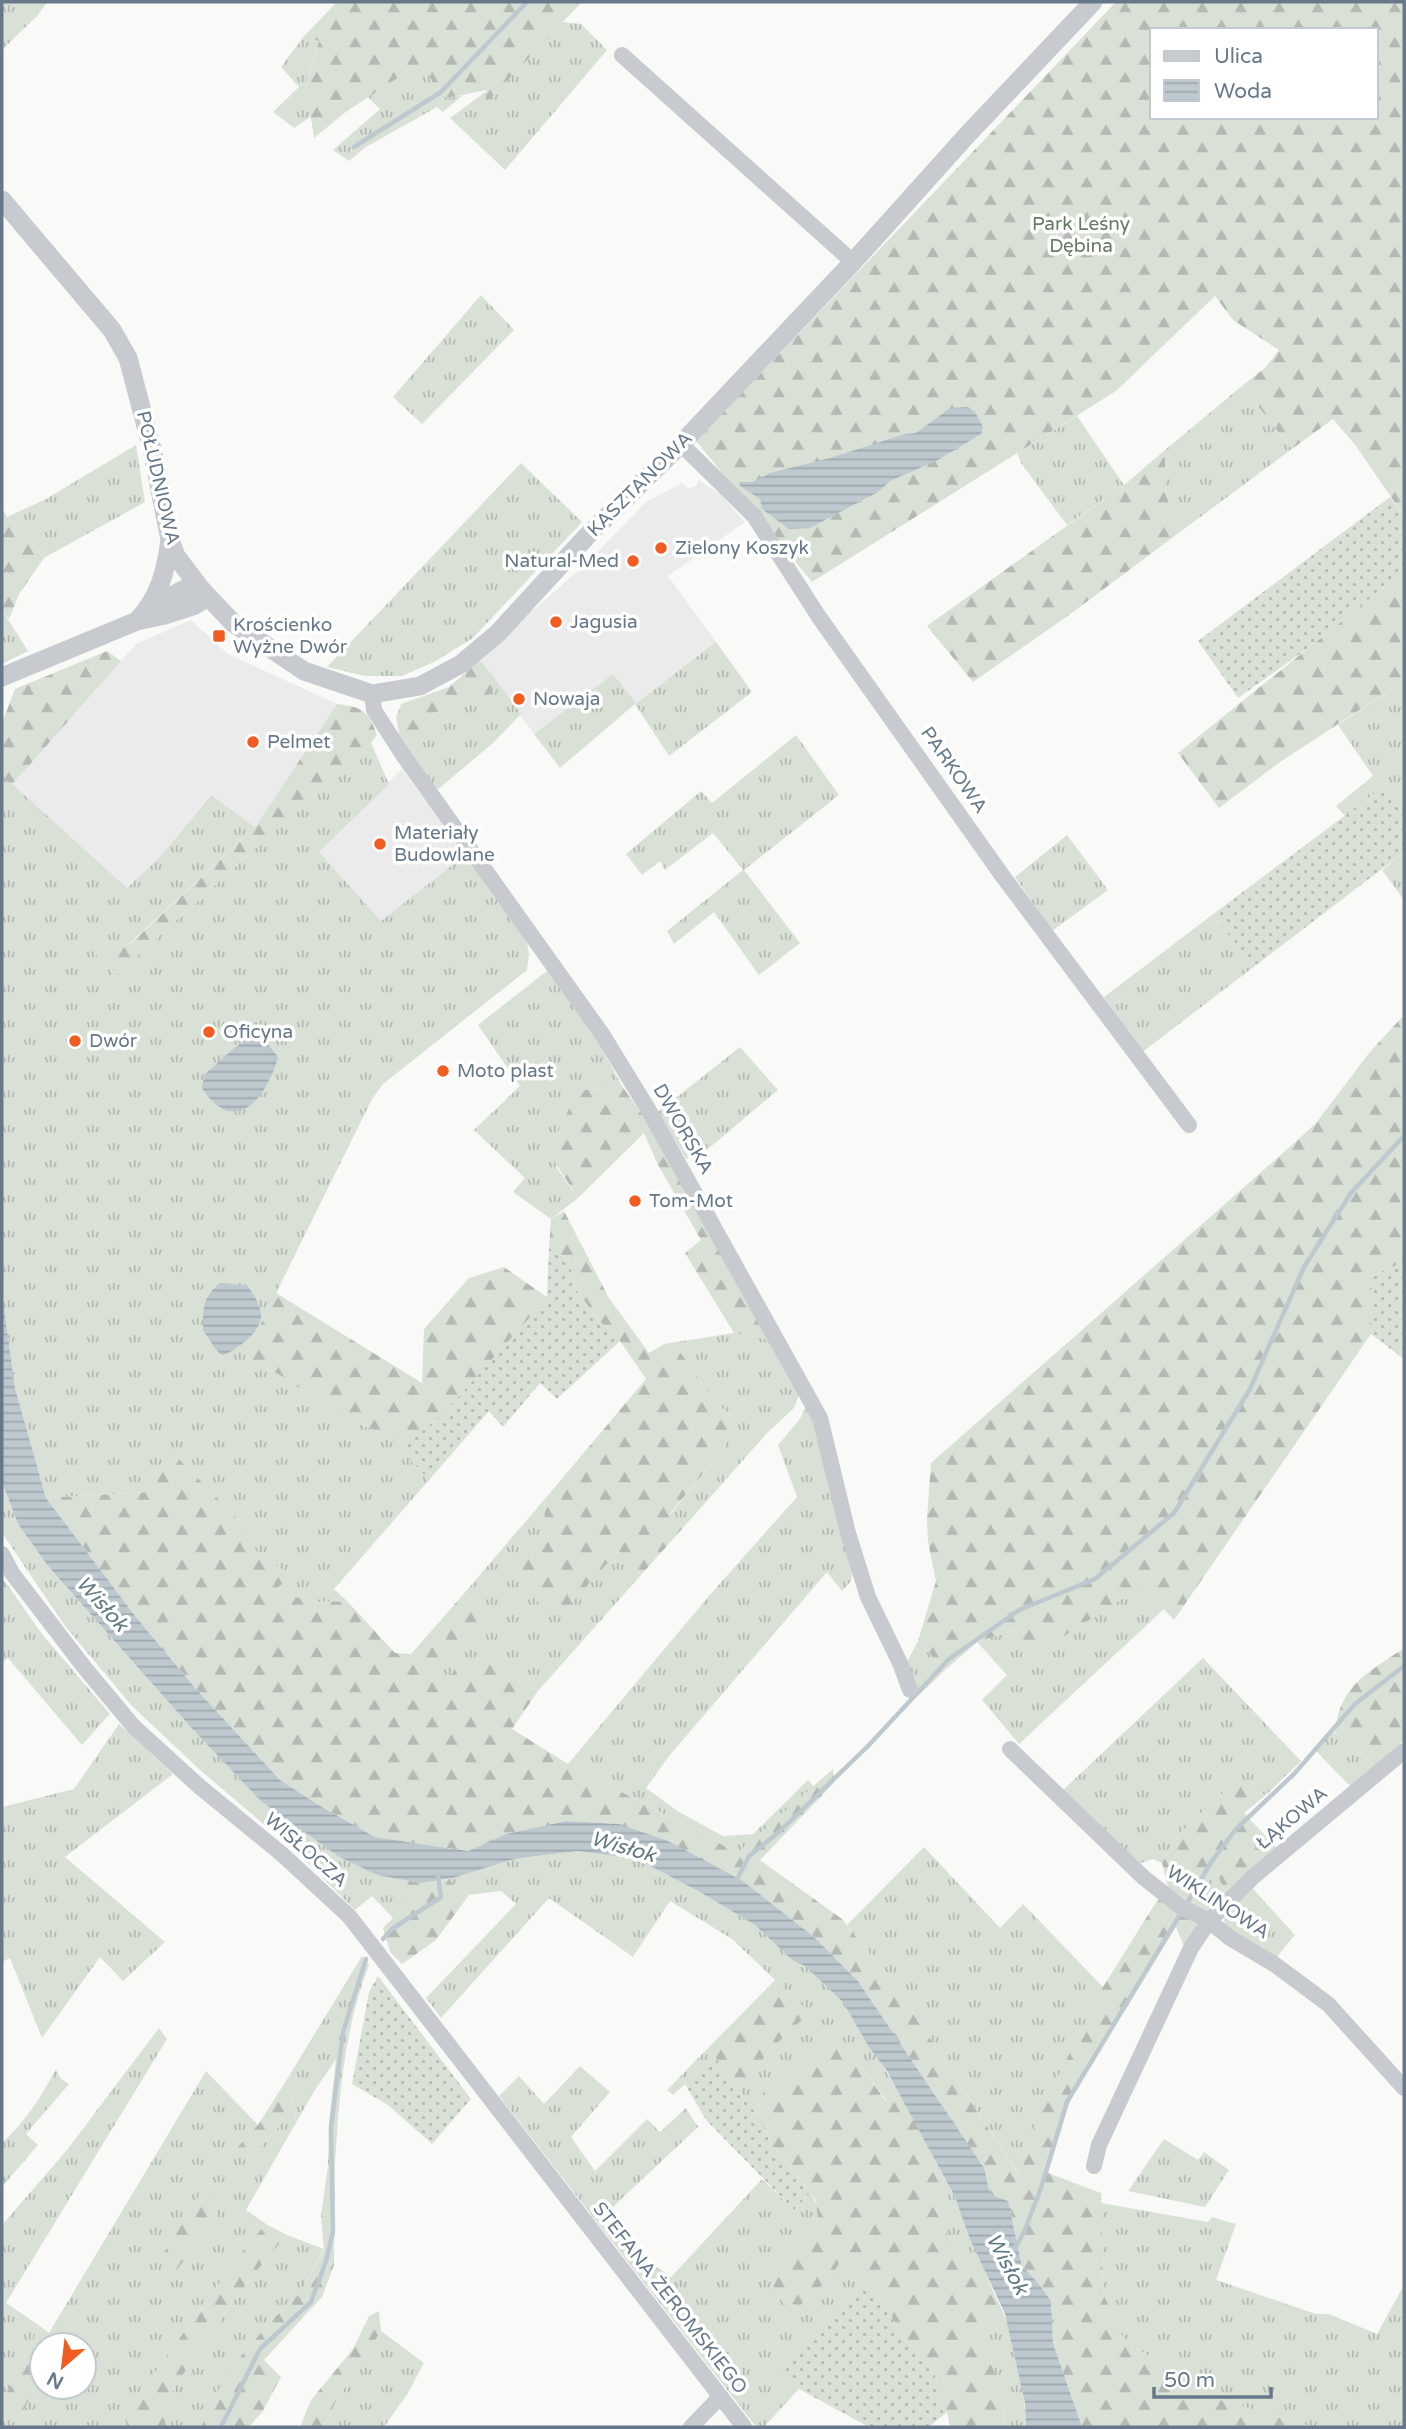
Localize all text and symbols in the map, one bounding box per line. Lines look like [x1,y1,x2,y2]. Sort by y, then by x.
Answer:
legend [1150,28,1378,119]
text: Ulica [1214,44,1263,69]
text: Woda [1214,79,1272,104]
park label: Park Leśny Dębina [1032,213,1130,257]
street label: POŁUDNIOWA [132,409,184,547]
street label: KASZTANOWA [583,427,697,541]
place label: Zielony Koszyk [675,537,809,559]
marker: Zielony Koszyk [653,540,669,556]
place label: Natural-Med [504,550,619,572]
marker: Natural-Med [625,553,641,569]
place label: Jagusia [570,611,638,633]
place label: Krościenko Wyżne Dwór [233,614,348,658]
marker: Jagusia [548,614,564,630]
marker: Krościenko Wyżne Dwór [211,628,227,644]
place label: Nowaja [533,688,601,710]
marker: Nowaja [511,691,527,707]
street label: PARKOWA [916,722,992,818]
place label: Pelmet [267,731,330,753]
marker: Pelmet [245,734,261,750]
place label: Materiały Budowlane [394,822,495,866]
marker: Materiały Budowlane [372,836,388,852]
place label: Oficyna [223,1021,293,1043]
marker: Oficyna [201,1024,217,1040]
place label: Dwór [89,1030,138,1052]
marker: Dwór [67,1033,83,1049]
place label: Moto plast [457,1060,554,1082]
marker: Moto plast [435,1063,451,1079]
street label: DWORSKA [648,1080,718,1178]
place label: Tom-Mot [649,1190,733,1212]
marker: Tom-Mot [627,1193,643,1209]
water label: Wisłok [71,1571,134,1638]
street label: ŁĄKOWA [1252,1782,1332,1854]
street label: WISŁOCZA [260,1808,352,1892]
water label: Wisłok [588,1826,660,1869]
street label: WIKLINOWA [1163,1861,1273,1943]
street label: STEFANA ŻEROMSKIEGO [588,2198,752,2398]
water label: Wisłok [980,2229,1034,2300]
north arrow [28,2331,98,2401]
scale bar [1154,2356,1271,2400]
text: N [44,2367,67,2393]
text: 50 m [1164,2368,1215,2393]

